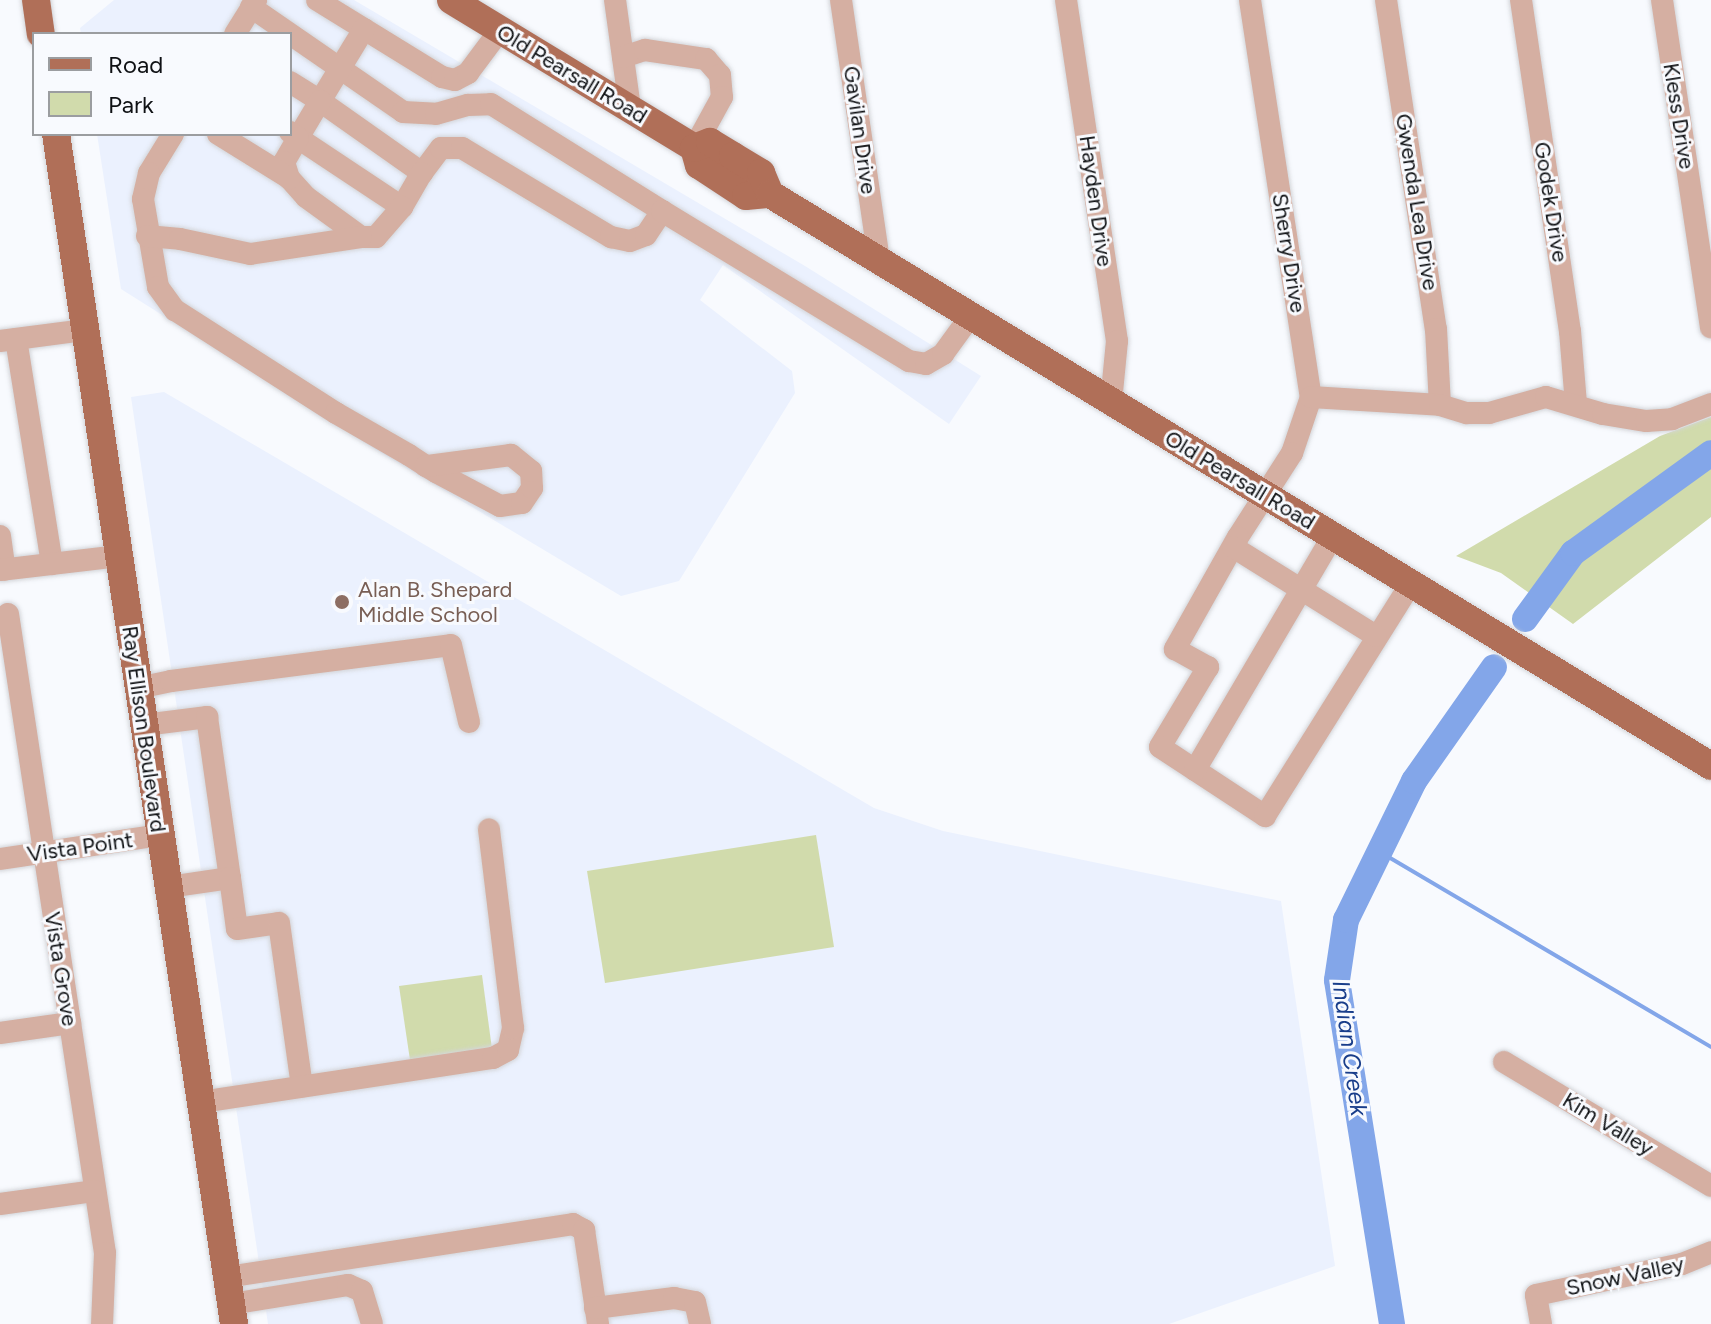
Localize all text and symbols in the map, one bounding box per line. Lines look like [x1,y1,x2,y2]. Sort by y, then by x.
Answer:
street label: Old Pearsall Road [492,19,652,129]
legend [32,32,292,136]
text: Road [108,50,163,79]
street label: Kless Drive [1658,61,1700,171]
street label: Gavilan Drive [838,64,882,196]
text: Park [108,90,154,119]
street label: Gwenda Lea Drive [1390,112,1444,292]
street label: Hayden Drive [1074,134,1118,268]
street label: Godek Drive [1528,140,1574,264]
street label: Sherry Drive [1267,191,1311,315]
street label: Old Pearsall Road [1160,425,1320,535]
place label: Alan B. Shepard Middle School [358,576,512,628]
marker: Alan B. Shepard Middle School [333,593,351,611]
street label: Ray Ellison Boulevard [116,624,172,834]
street label: Vista Point [25,827,135,867]
street label: Vista Grove [39,910,83,1028]
water label: Indian Creek [1326,978,1374,1118]
street label: Kim Valley [1558,1087,1658,1161]
street label: Snow Valley [1564,1251,1686,1301]

